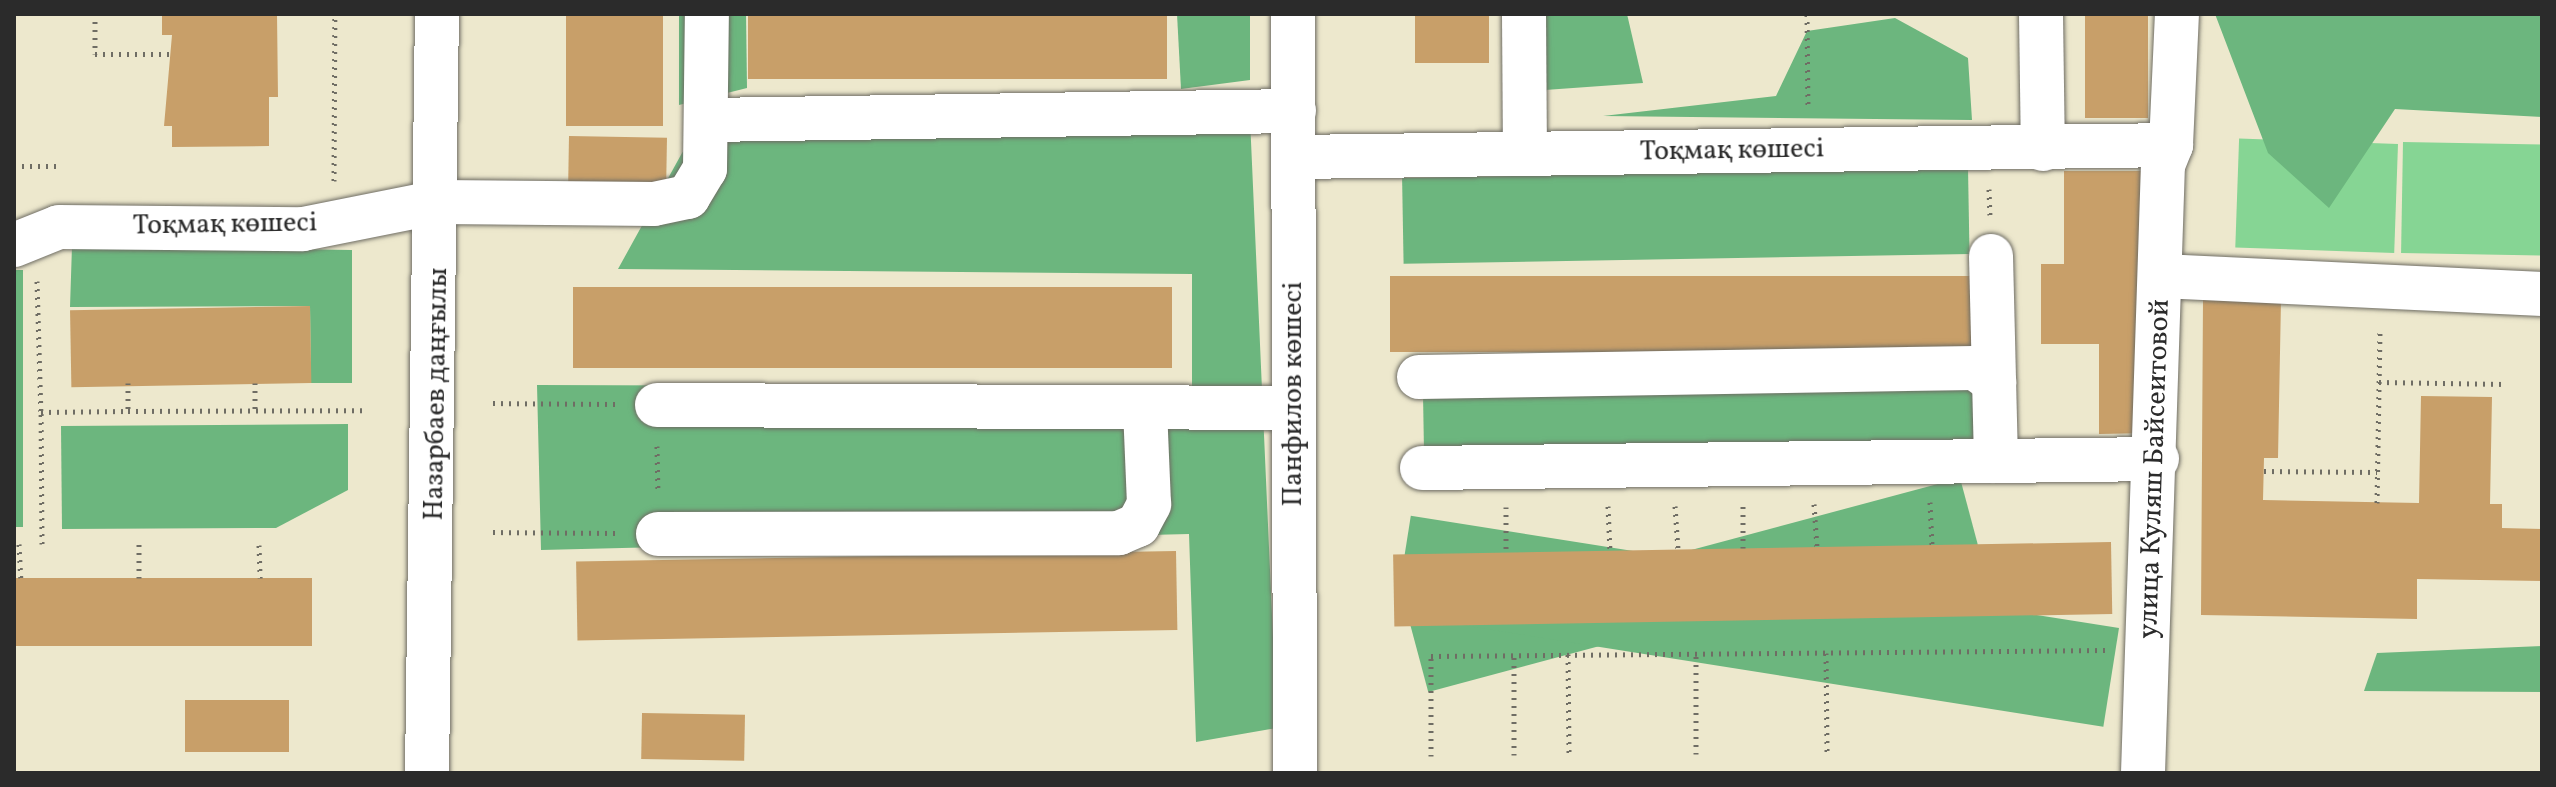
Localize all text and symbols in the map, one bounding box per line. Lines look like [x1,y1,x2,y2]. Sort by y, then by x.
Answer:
street label: Тоқмақ көшесі [1639,133,1825,169]
street label: Тоқмақ көшесі [132,207,318,243]
street label: Назарбаев даңғылы [418,267,456,521]
street label: Панфилов көшесі [1277,281,1311,507]
street label: улица Куляш Байсеитовой [2132,299,2178,639]

